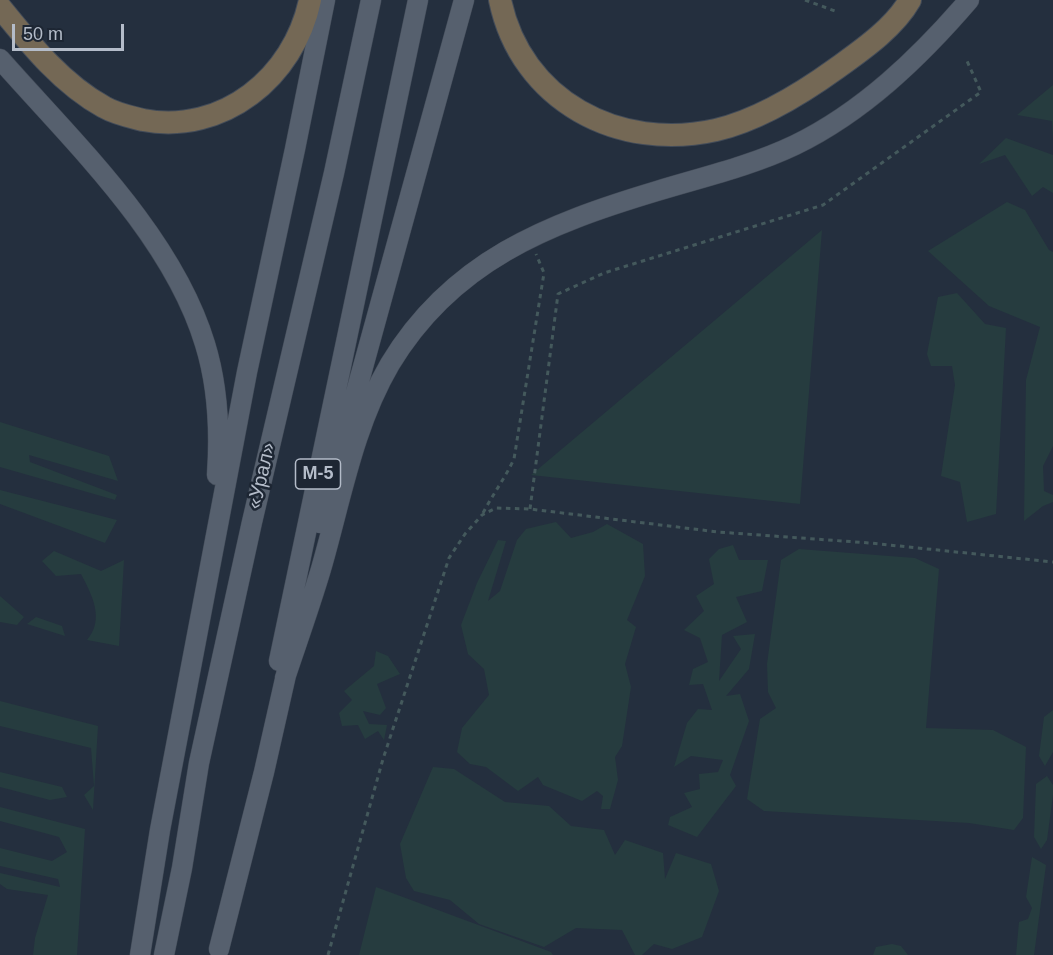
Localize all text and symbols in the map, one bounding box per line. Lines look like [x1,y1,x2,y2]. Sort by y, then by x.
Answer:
scale bar [15,12,128,50]
text: 50 m [23,24,63,44]
street label: «Урал» [243,440,281,512]
road number: М-5 [296,459,340,489]

